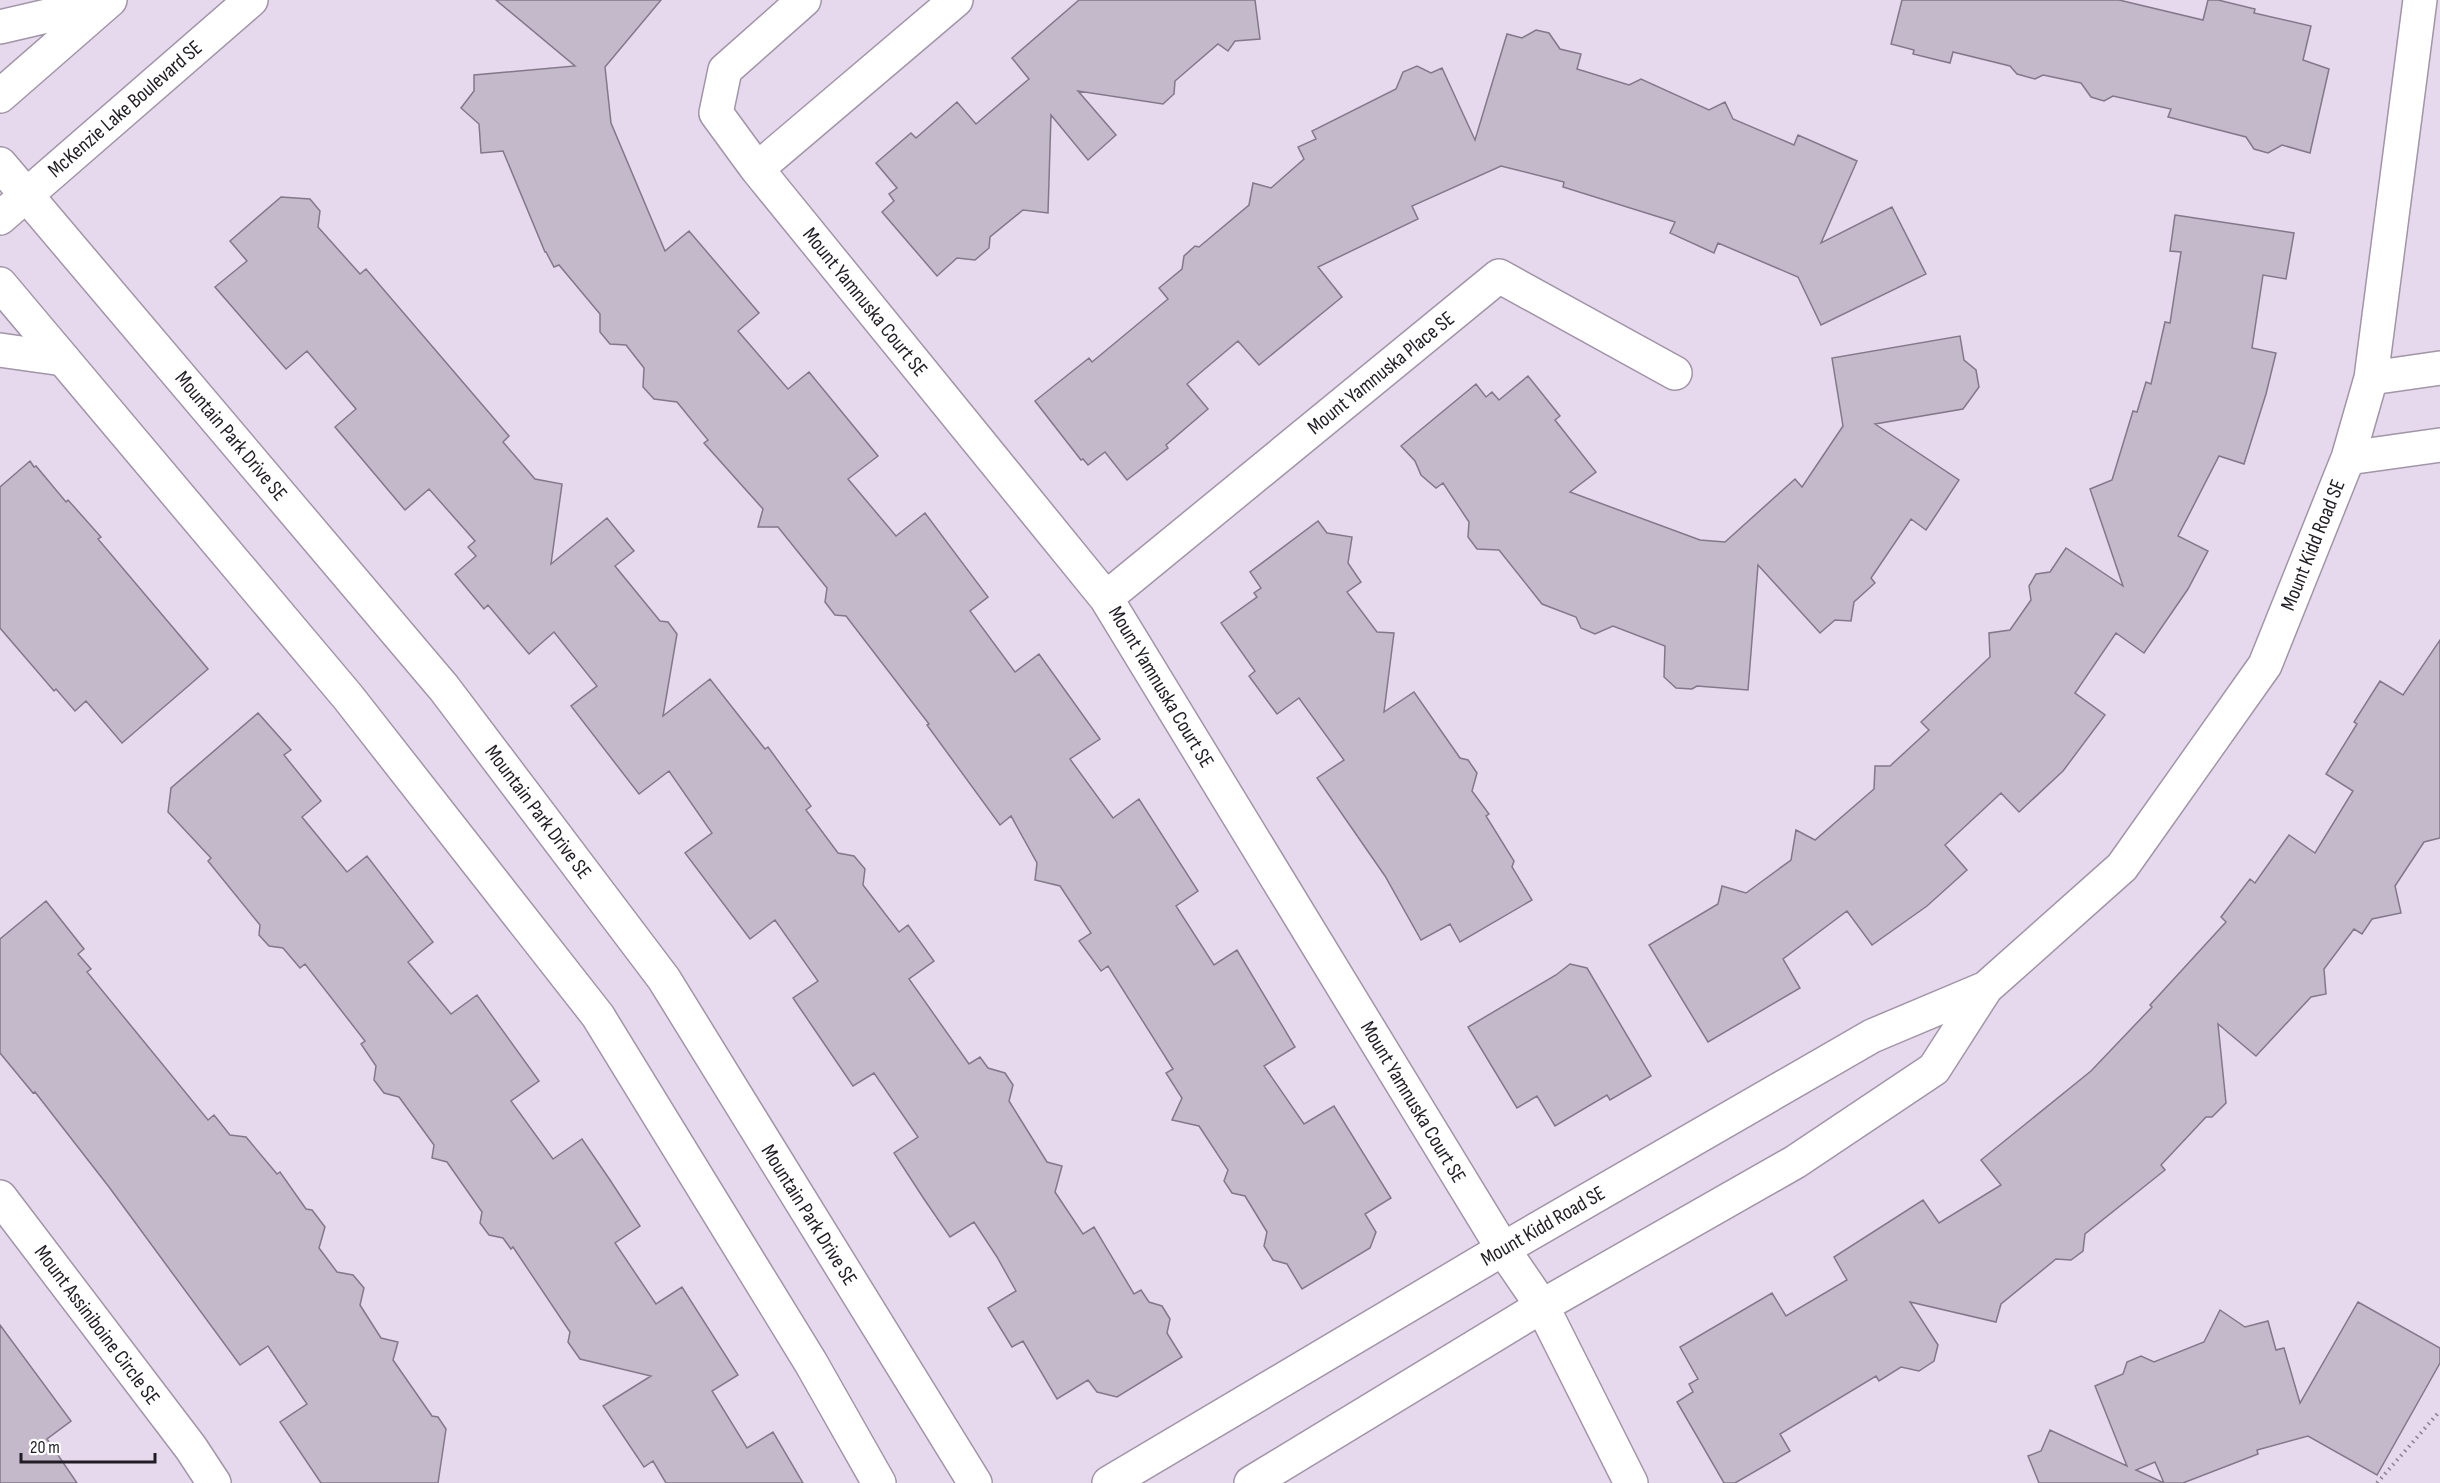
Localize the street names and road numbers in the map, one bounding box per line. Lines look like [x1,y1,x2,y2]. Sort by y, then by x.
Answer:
street label: McKenzie Lake Boulevard SE [43,35,207,183]
street label: Mount Yamnuska Court SE [797,223,933,381]
street label: Mount Yamnuska Place SE [1303,306,1459,440]
street label: Mountain Park Drive SE [170,366,292,506]
street label: Mount Kidd Road SE [2275,476,2351,614]
street label: Mount Yamnuska Court SE [1103,602,1219,772]
street label: Mountain Park Drive SE [479,740,597,884]
street label: Mount Yamnuska Court SE [1355,1017,1471,1187]
street label: Mountain Park Drive SE [756,1140,862,1290]
street label: Mount Kidd Road SE [1477,1180,1609,1272]
street label: Mount Assiniboine Circle SE [29,1240,165,1410]

